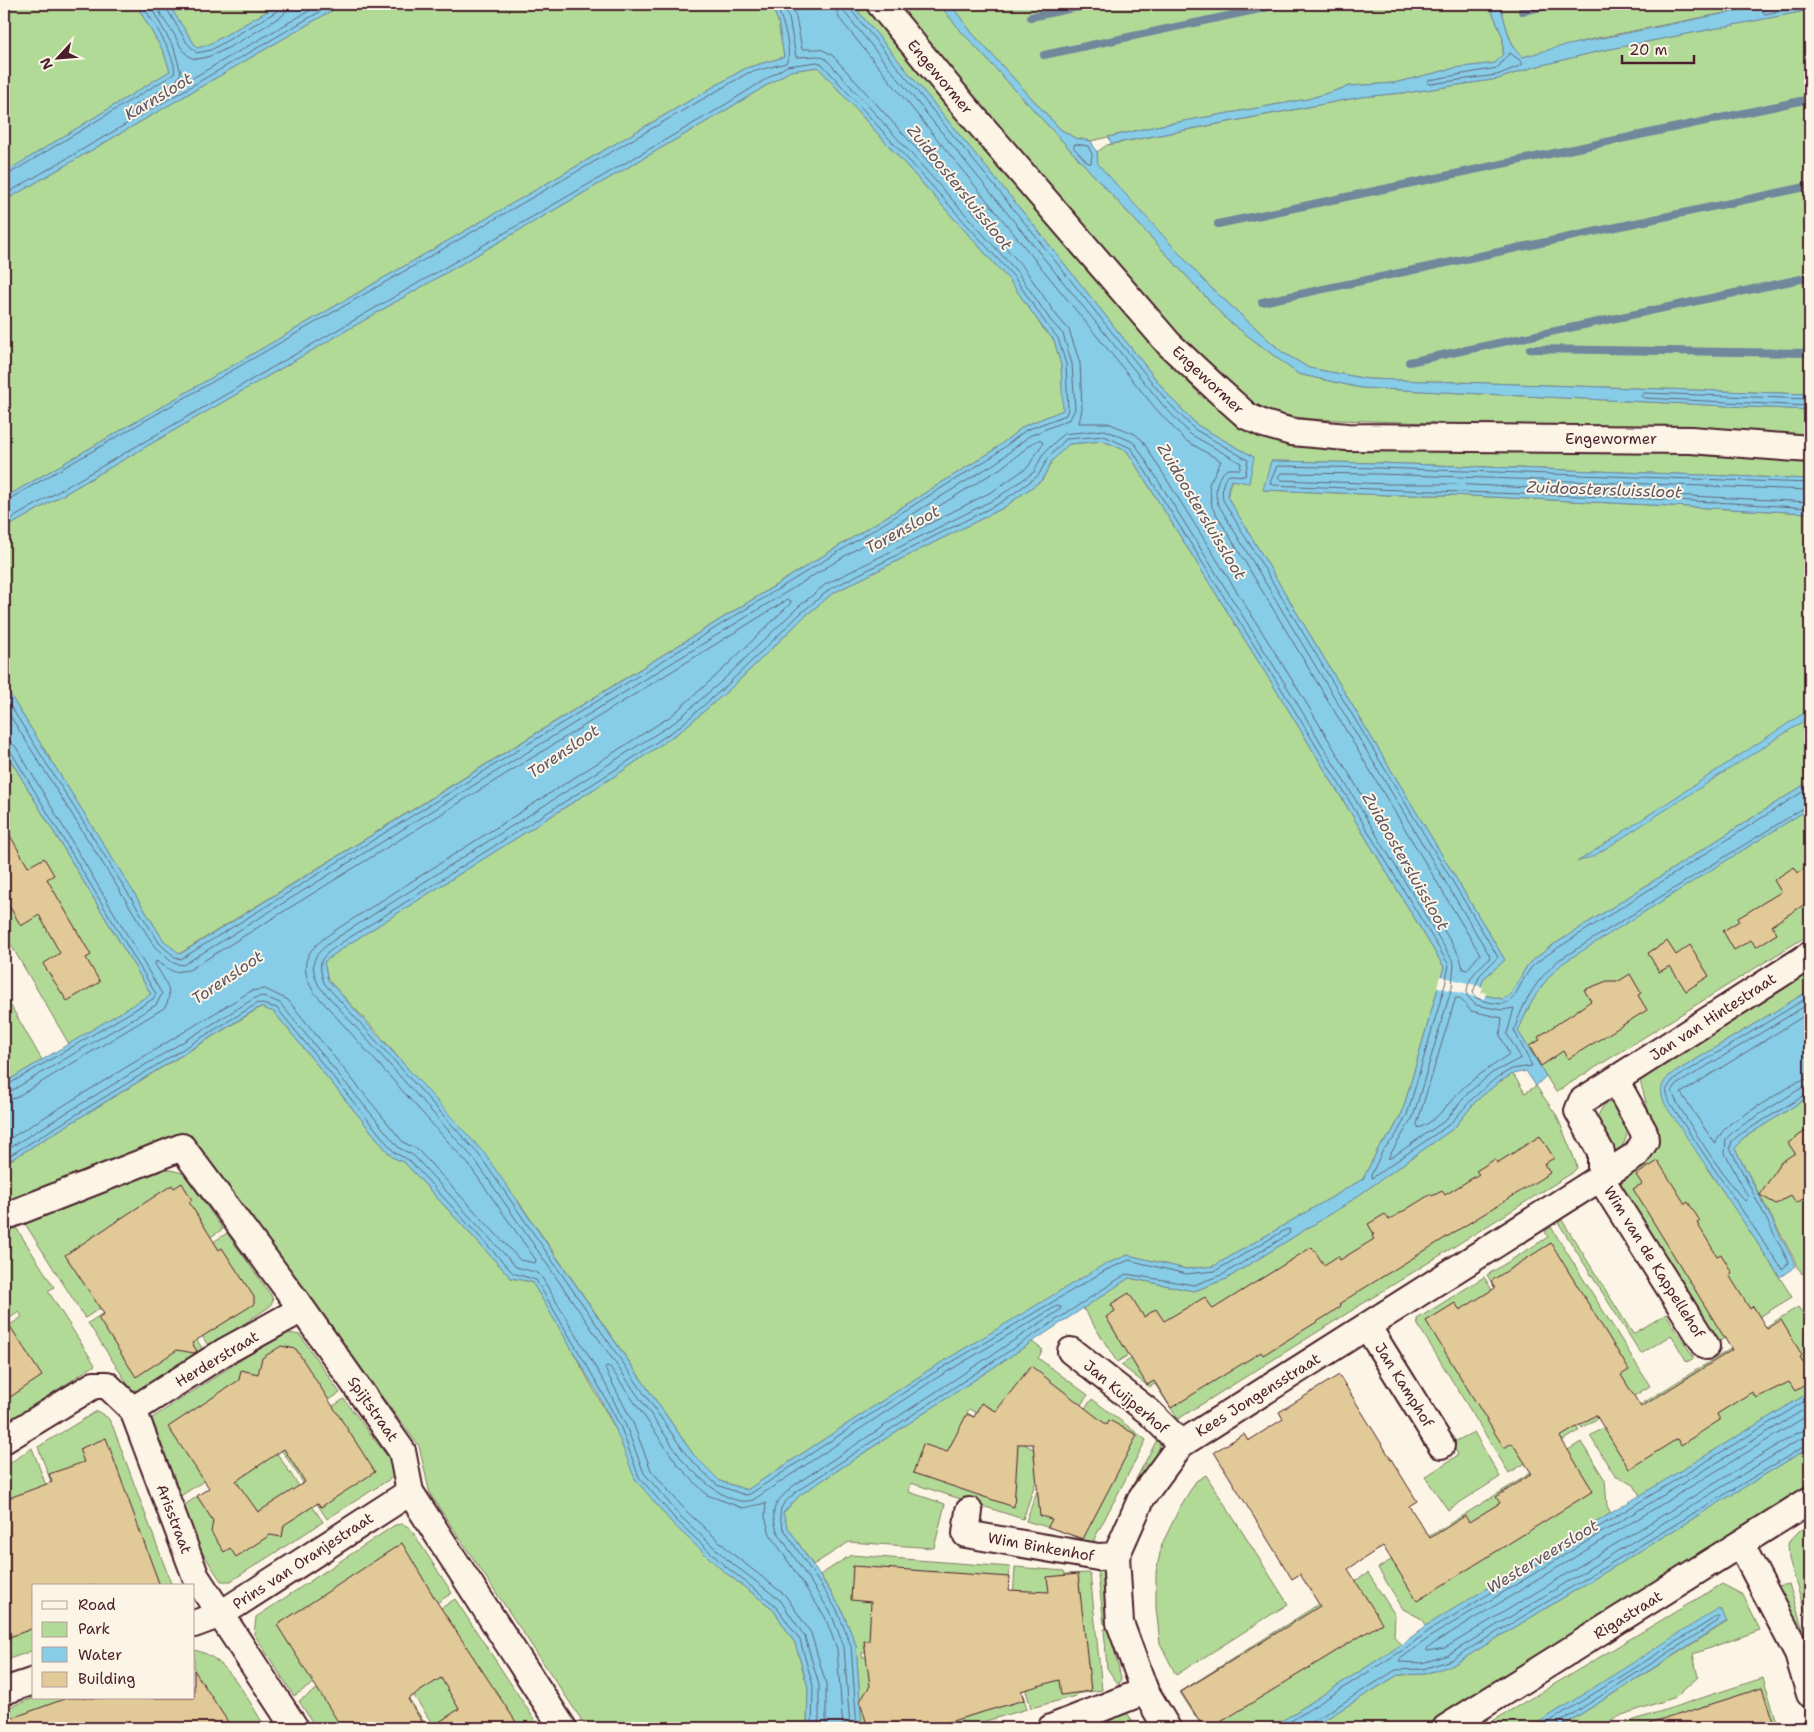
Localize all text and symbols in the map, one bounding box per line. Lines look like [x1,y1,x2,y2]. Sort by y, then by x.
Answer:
north arrow [32,32,82,82]
scale bar [1622,32,1694,64]
street label: Engewormer [903,35,977,119]
text: 20 m [1629,40,1668,60]
text: N [36,55,57,73]
water label: Karnsloot [120,68,196,125]
water label: Zuidoostersluissloot [902,120,1017,254]
street label: Engewormer [1168,341,1248,419]
street label: Engewormer [1565,429,1657,449]
water label: Zuidoostersluissloot [1152,439,1251,583]
water label: Zuidoostersluissloot [1526,476,1682,503]
water label: Torensloot [861,500,943,559]
water label: Torensloot [523,720,603,783]
water label: Zuidoostersluissloot [1358,789,1454,934]
water label: Torensloot [187,946,267,1009]
street label: Jan van Hintestraat [1646,969,1780,1065]
street label: Wim van de Kappellehof [1599,1182,1709,1342]
street label: Herderstraat [172,1326,262,1392]
street label: Jan Kamphof [1370,1339,1438,1431]
street label: Kees Jongensstraat [1192,1348,1324,1442]
street label: Jan Kuijperhof [1079,1356,1173,1439]
street label: Spijtstraat [343,1372,403,1446]
street label: Arisstraat [152,1481,196,1557]
street label: Prins van Oranjestraat [229,1508,377,1614]
water label: Westerveersloot [1482,1515,1602,1598]
street label: Wim Binkenhof [986,1528,1096,1566]
legend [32,1584,195,1700]
street label: Rigastraat [1590,1586,1666,1644]
text: Road [78,1595,116,1615]
text: Park [78,1619,110,1639]
text: Water [78,1645,122,1665]
text: Building [78,1669,135,1689]

